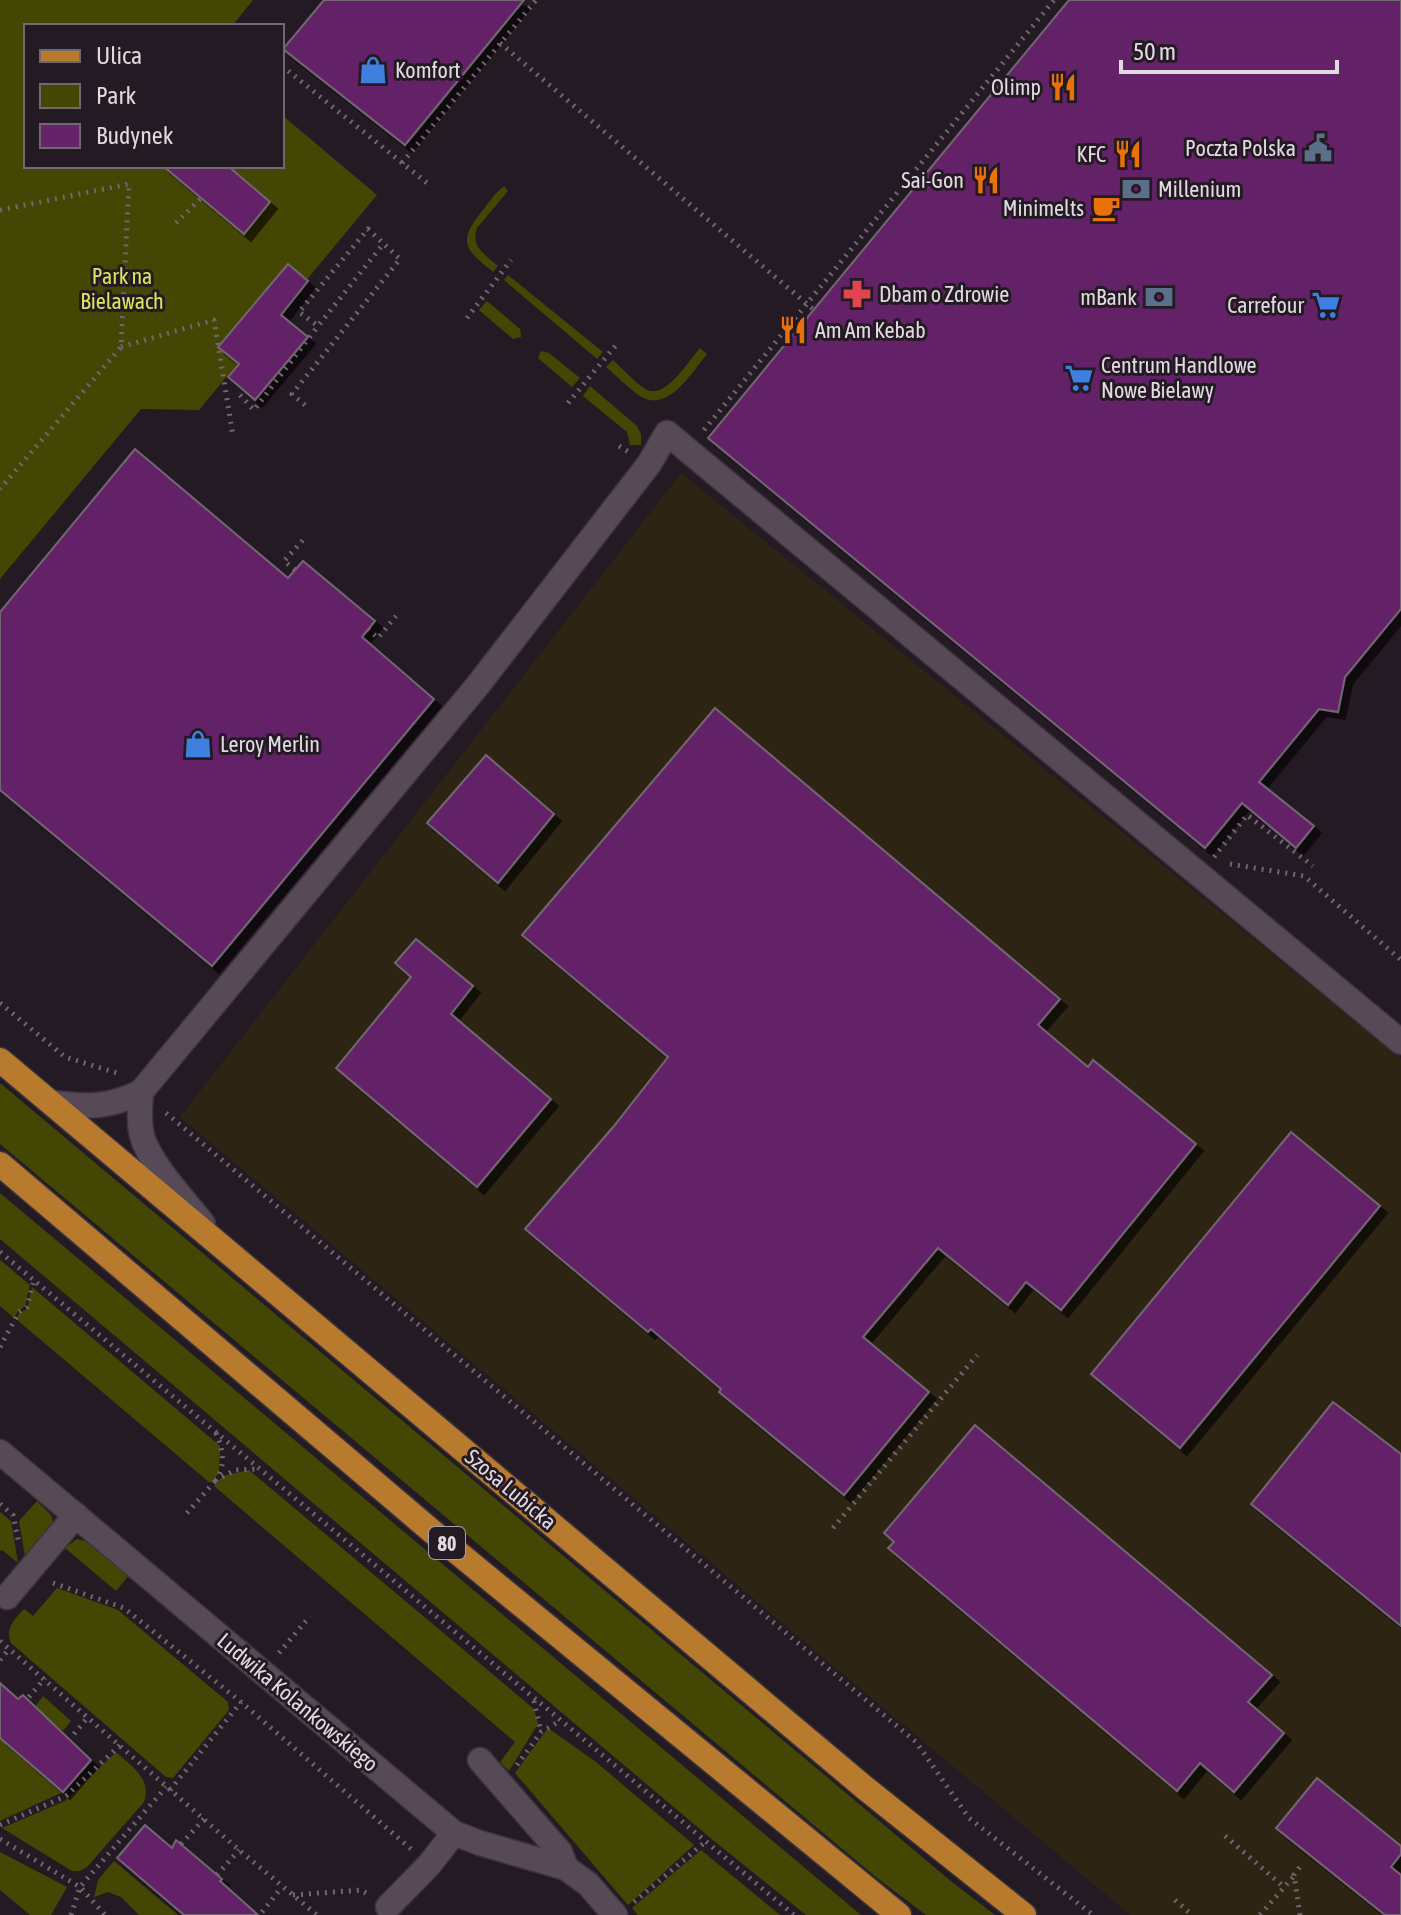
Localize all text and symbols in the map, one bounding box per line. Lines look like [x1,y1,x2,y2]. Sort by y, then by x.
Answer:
legend [24,24,284,168]
scale bar [1121,24,1337,74]
text: 50 m [1133,38,1176,65]
text: Ulica [96,42,142,69]
shop icon: Komfort [358,55,388,85]
place label: Komfort [395,57,461,83]
restaurant icon: Olimp [1048,72,1078,102]
place label: Olimp [991,74,1041,100]
text: Park [96,82,137,109]
text: Budynek [96,122,174,149]
public building icon: Poczta Polska [1303,133,1333,163]
place label: Poczta Polska [1185,135,1296,161]
restaurant icon: KFC [1113,139,1143,169]
place label: KFC [1076,141,1106,167]
restaurant icon: Sai-Gon [971,165,1001,195]
place label: Sai-Gon [901,167,964,193]
bank icon: Millenium [1121,174,1151,204]
place label: Millenium [1158,176,1241,202]
cafe icon: Minimelts [1091,193,1121,223]
place label: Minimelts [1003,195,1084,221]
park label: Park na Bielawach [80,263,164,314]
pharmacy icon: Dbam o Zdrowie [842,279,872,309]
place label: Dbam o Zdrowie [879,281,1009,307]
bank icon: mBank [1144,282,1174,312]
place label: mBank [1080,284,1137,310]
supermarket icon: Carrefour [1311,290,1341,320]
place label: Carrefour [1227,292,1304,318]
restaurant icon: Am Am Kebab [778,315,808,345]
place label: Am Am Kebab [815,317,926,343]
place label: Centrum Handlowe Nowe Bielawy [1101,352,1257,403]
supermarket icon: Centrum Handlowe Nowe Bielawy [1064,363,1094,393]
shop icon: Leroy Merlin [183,729,213,759]
place label: Leroy Merlin [220,731,320,757]
street label: Szosa Lubicka [460,1443,562,1535]
road number: 80 [429,1527,465,1559]
street label: Ludwika Kolankowskiego [212,1627,384,1777]

